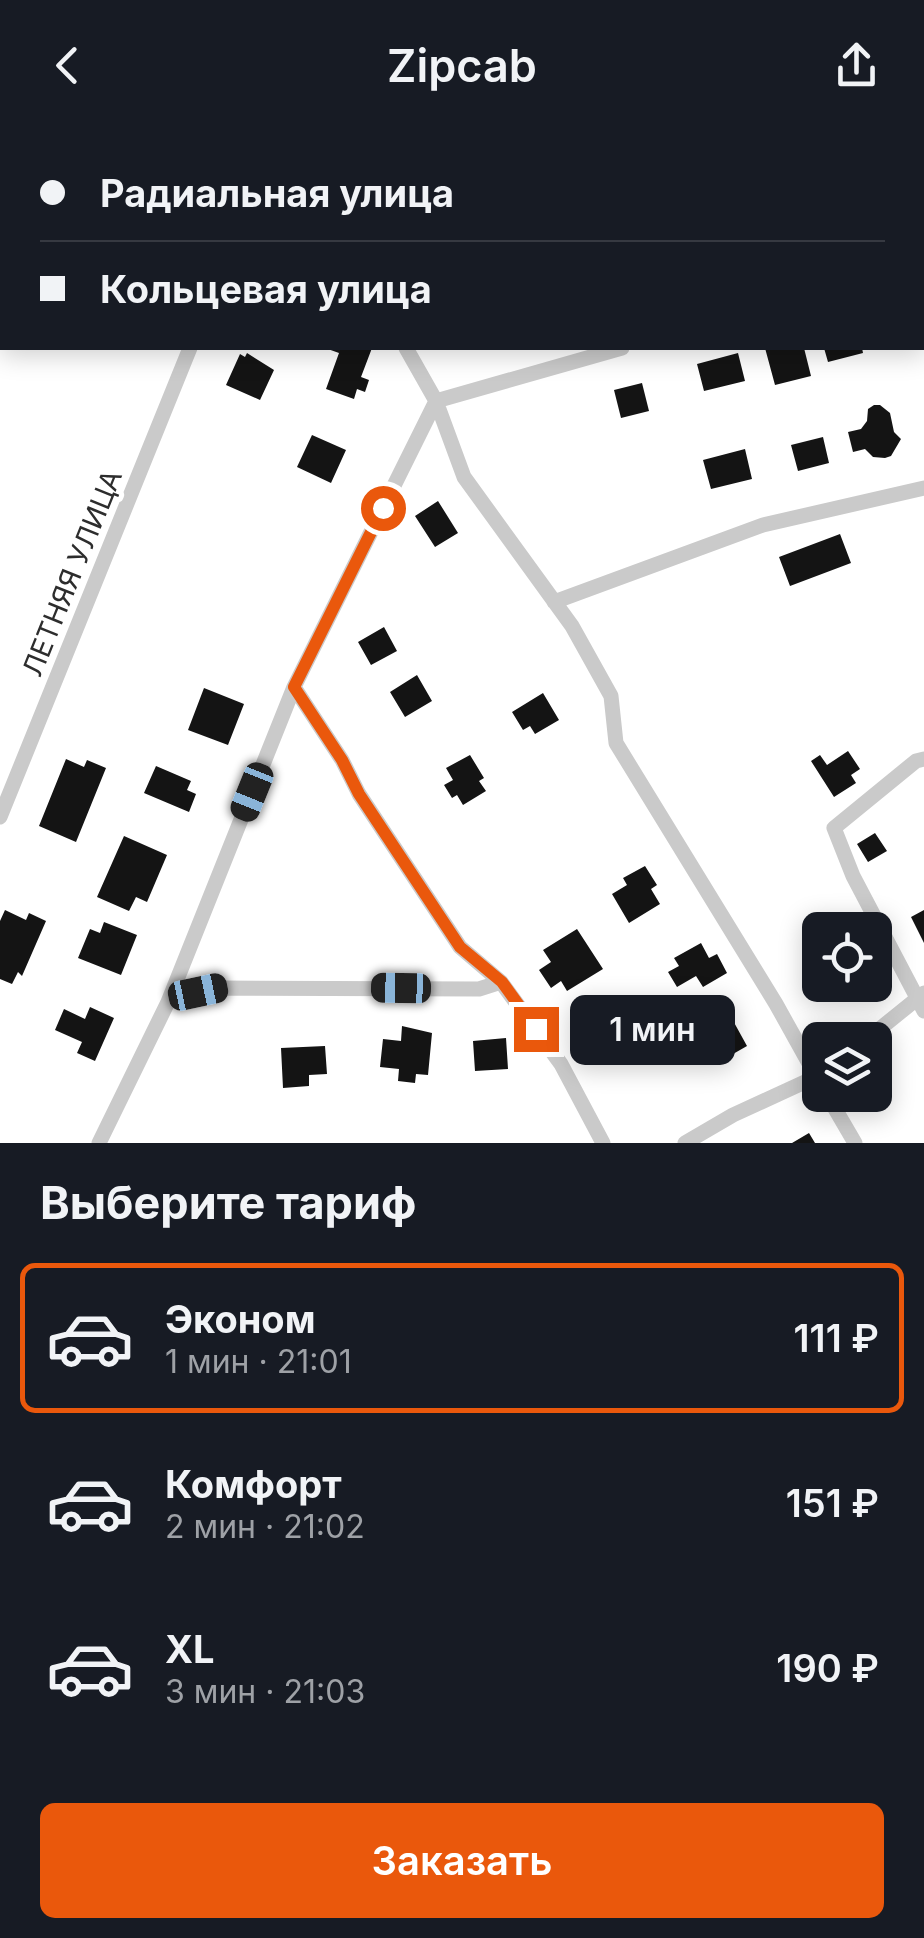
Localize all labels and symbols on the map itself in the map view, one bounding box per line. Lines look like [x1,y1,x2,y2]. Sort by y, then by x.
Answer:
street label: ЛЕТНЯЯ УЛИЦА [15,465,129,681]
route start [361,486,406,531]
car [227,759,277,825]
car [166,971,230,1013]
car [371,972,431,1004]
callout: 1 мин [571,994,736,1064]
route end [514,1007,559,1052]

